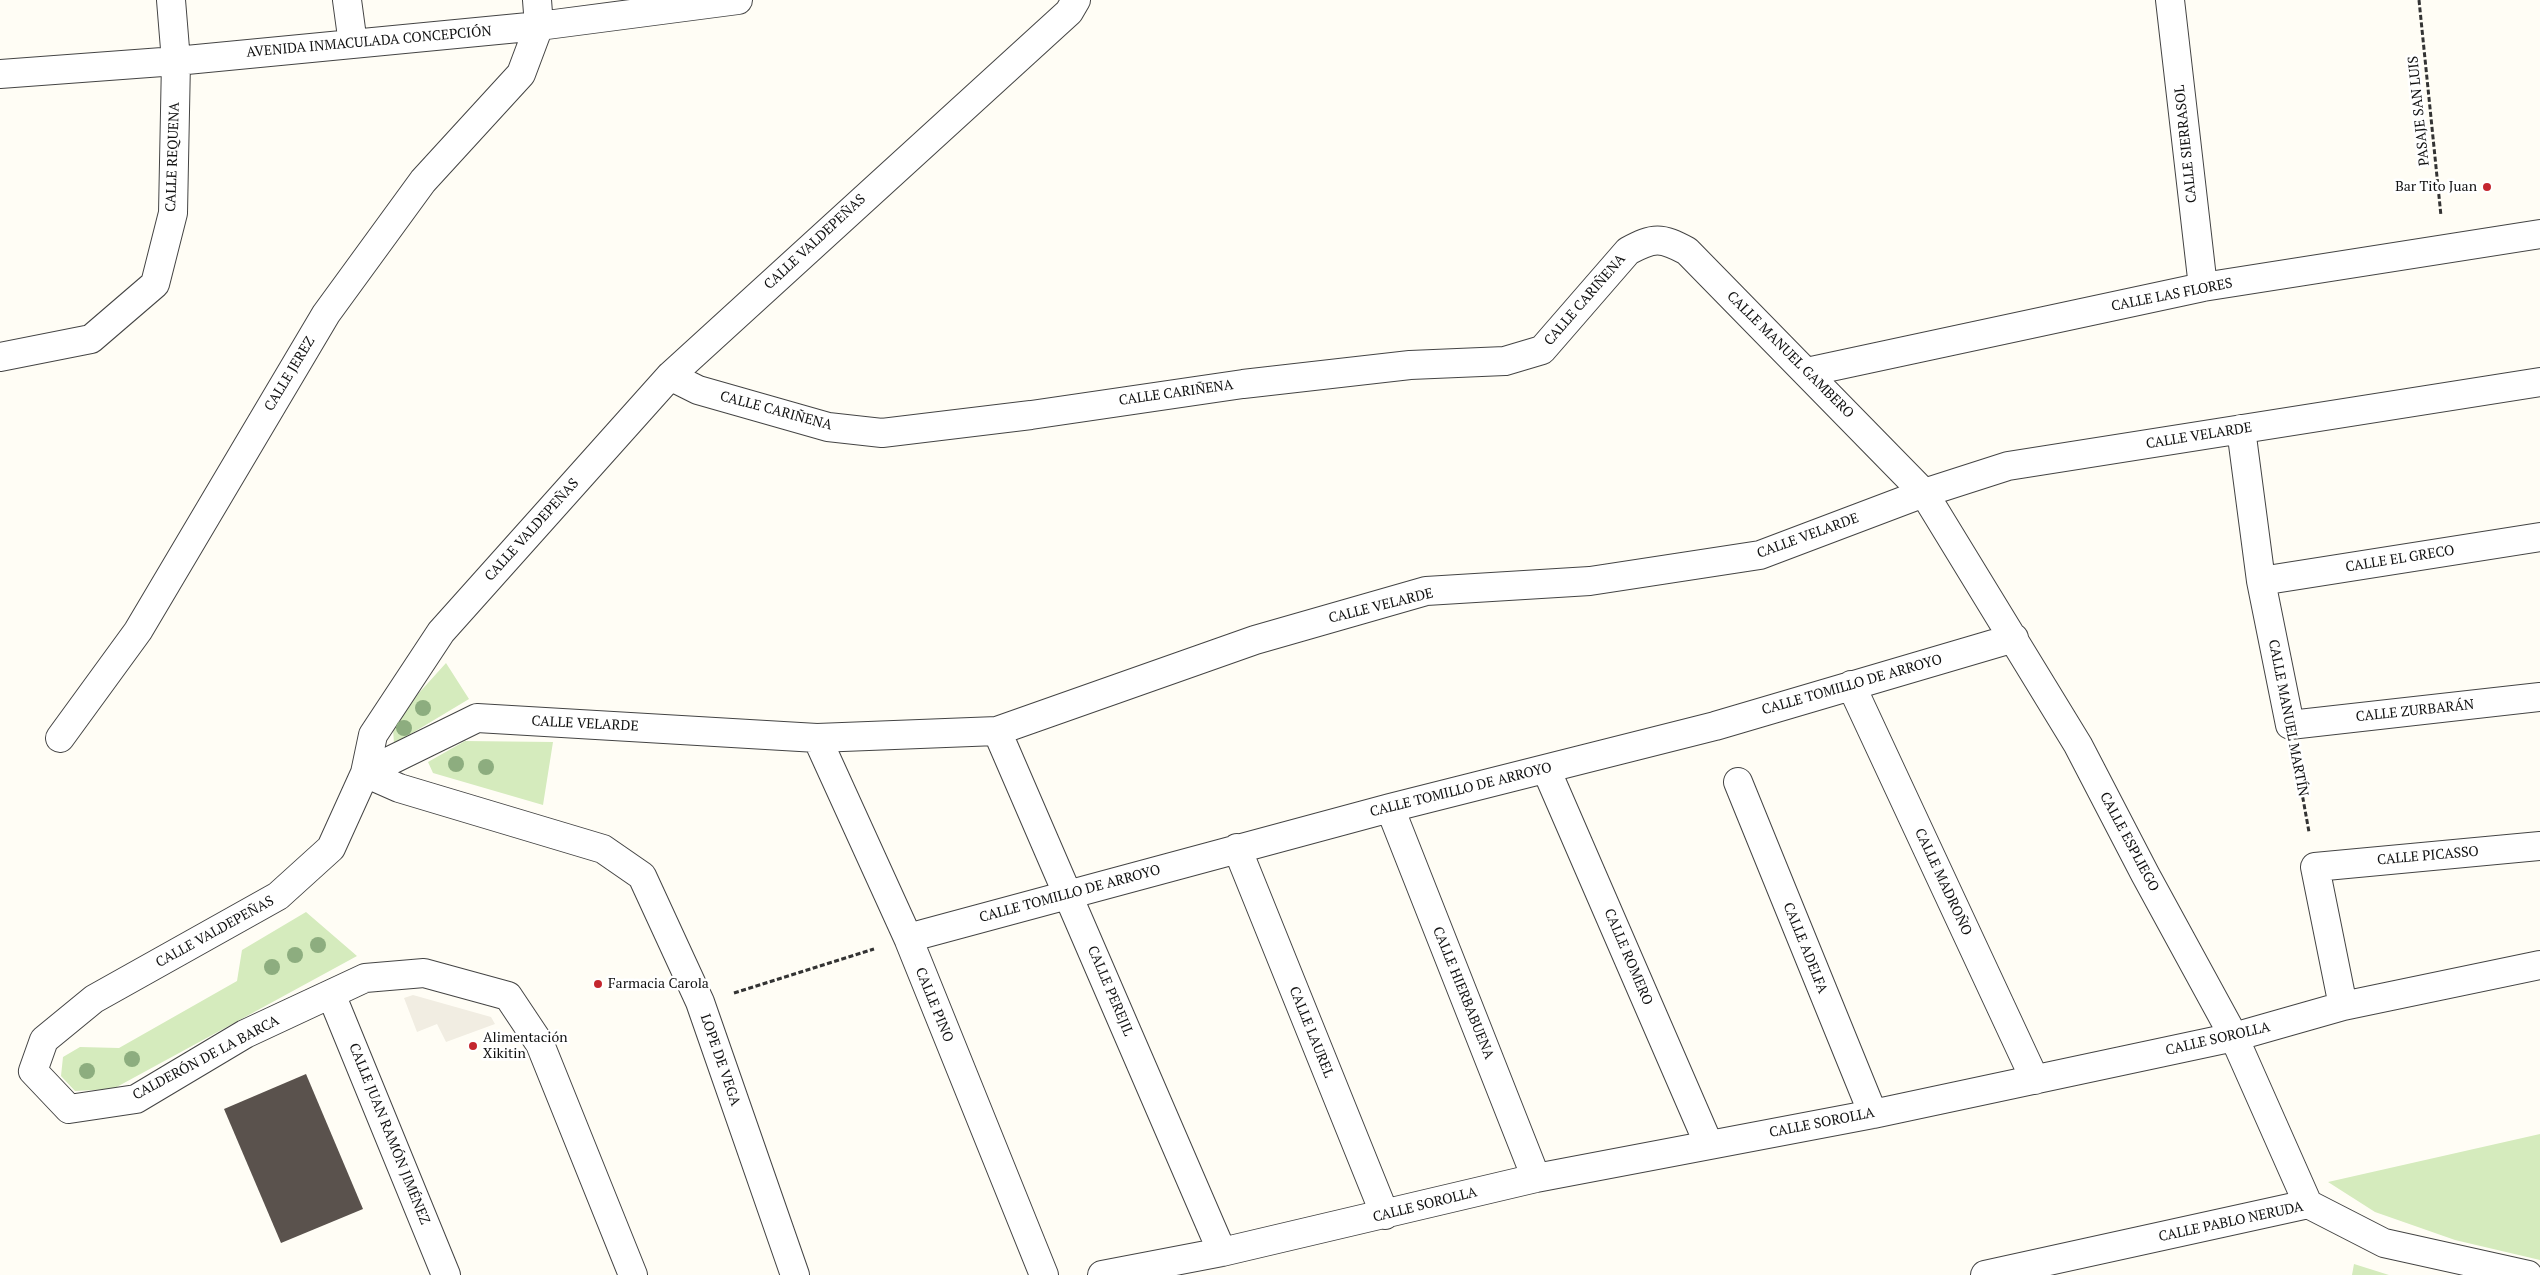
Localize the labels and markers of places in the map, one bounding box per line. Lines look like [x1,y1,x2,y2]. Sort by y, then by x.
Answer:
place label: Bar Tito Juan [2395,179,2477,195]
marker: Bar Tito Juan [2481,181,2493,193]
place label: Farmacia Carola [608,976,709,992]
marker: Farmacia Carola [592,978,604,990]
place label: Alimentación Xikitin [483,1030,567,1062]
marker: Alimentación Xikitin [467,1040,479,1052]

